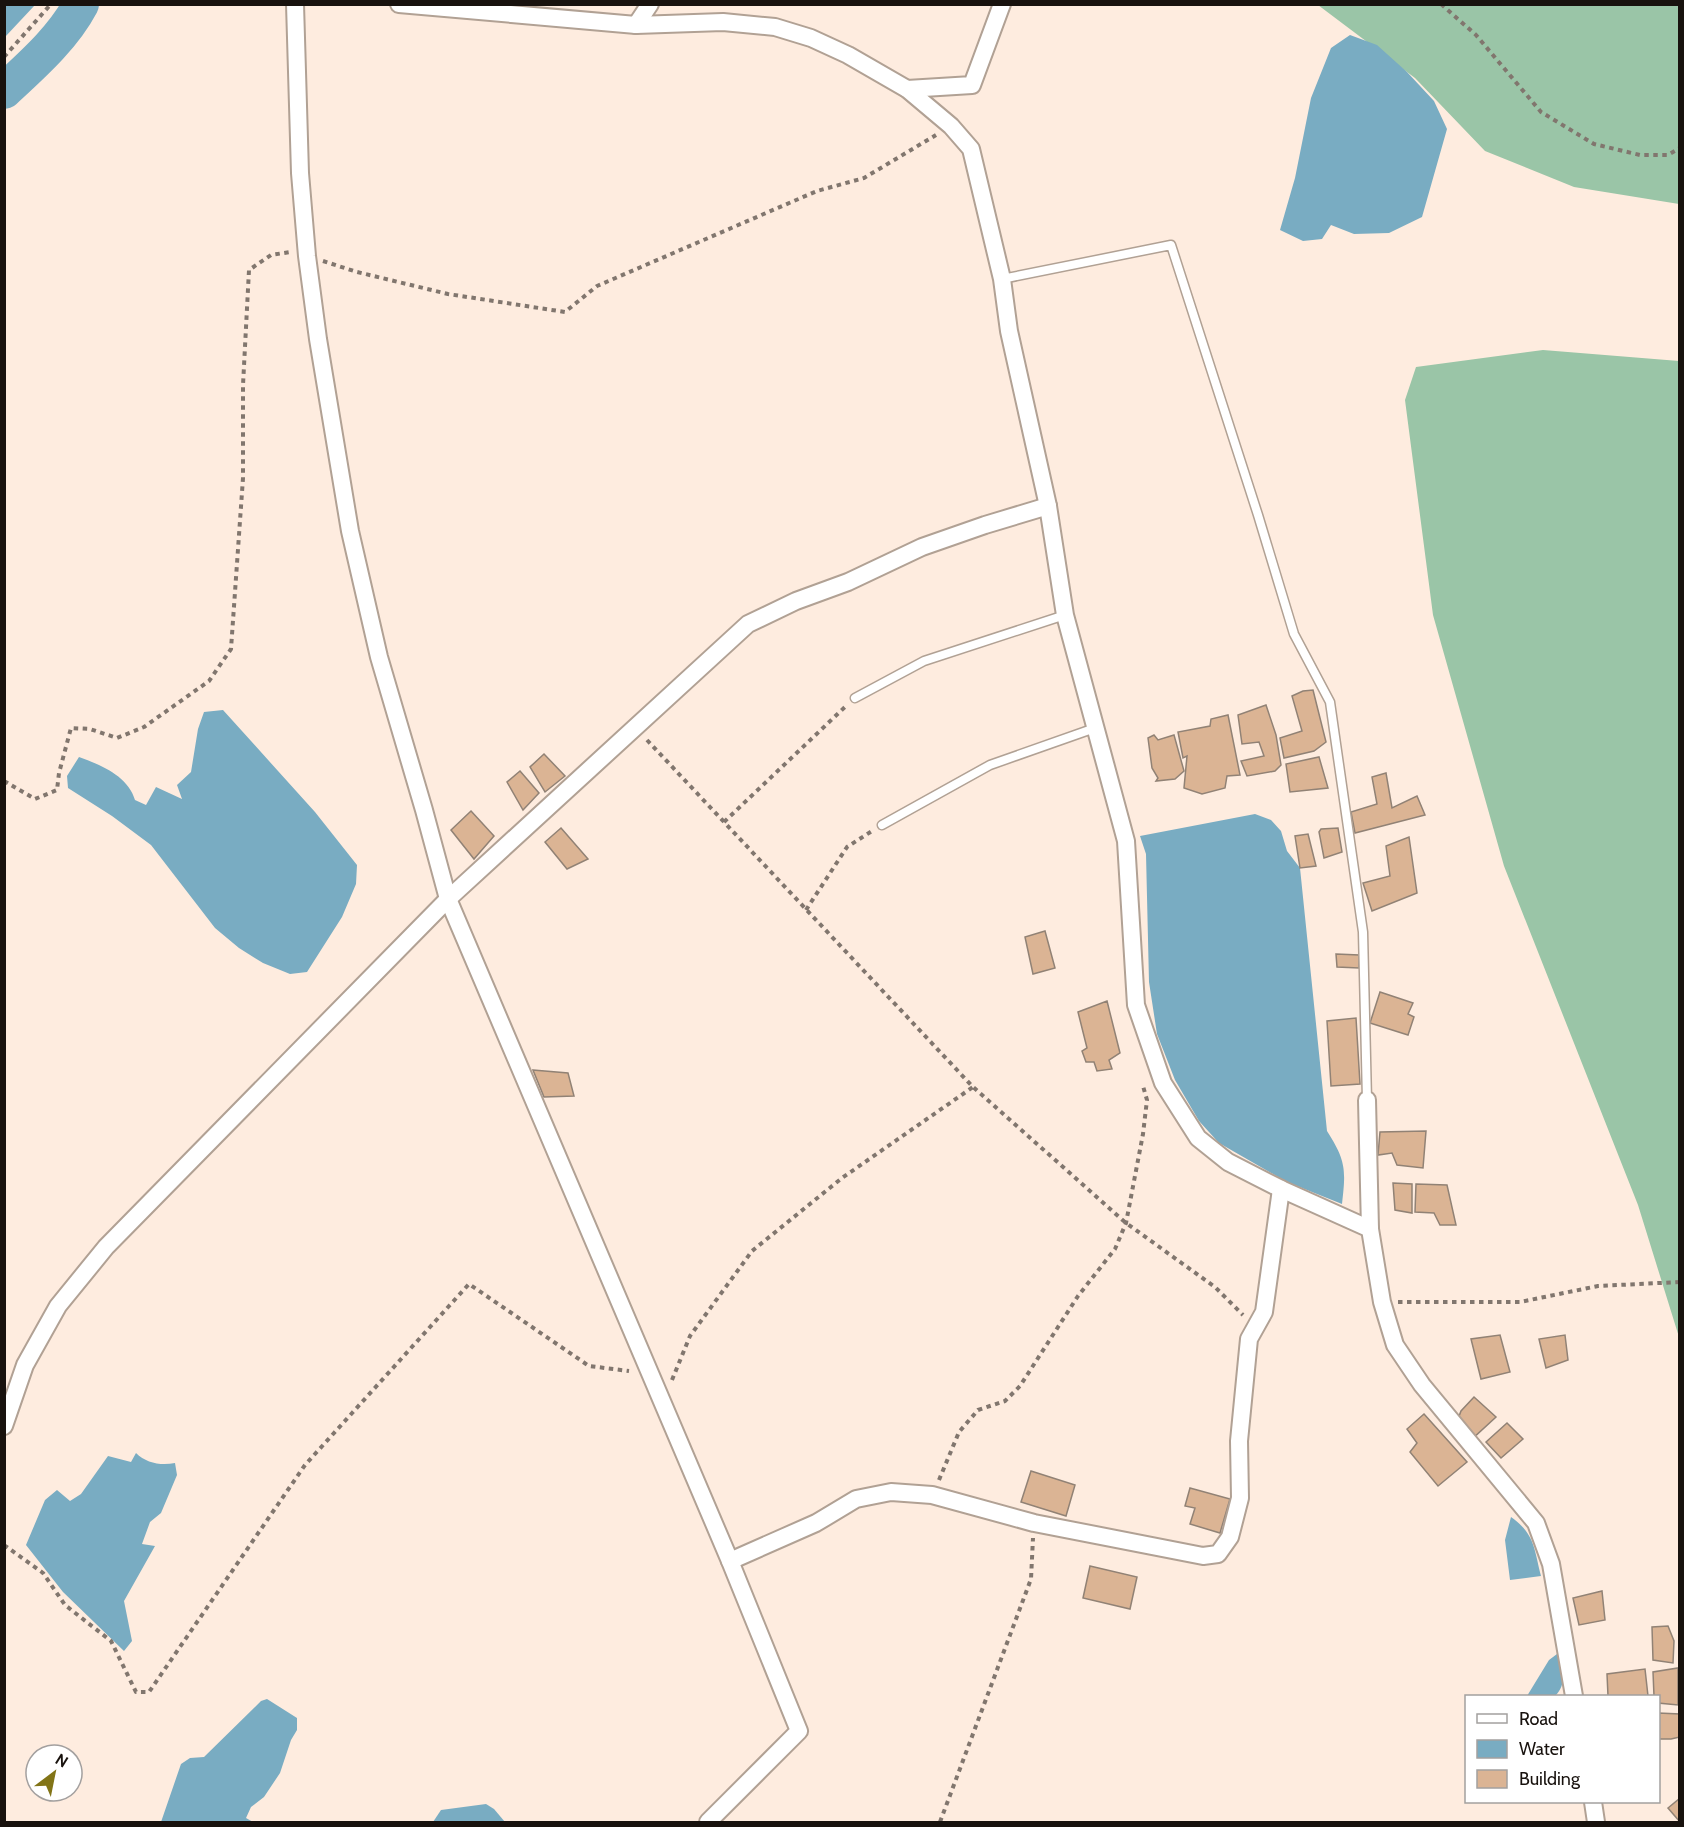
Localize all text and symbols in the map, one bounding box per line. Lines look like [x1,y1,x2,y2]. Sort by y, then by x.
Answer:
legend [1465,1695,1660,1803]
text: Road [1519,1708,1558,1730]
text: Water [1519,1738,1565,1760]
north arrow [24,1743,84,1803]
text: N [52,1750,72,1772]
text: Building [1519,1768,1581,1790]

